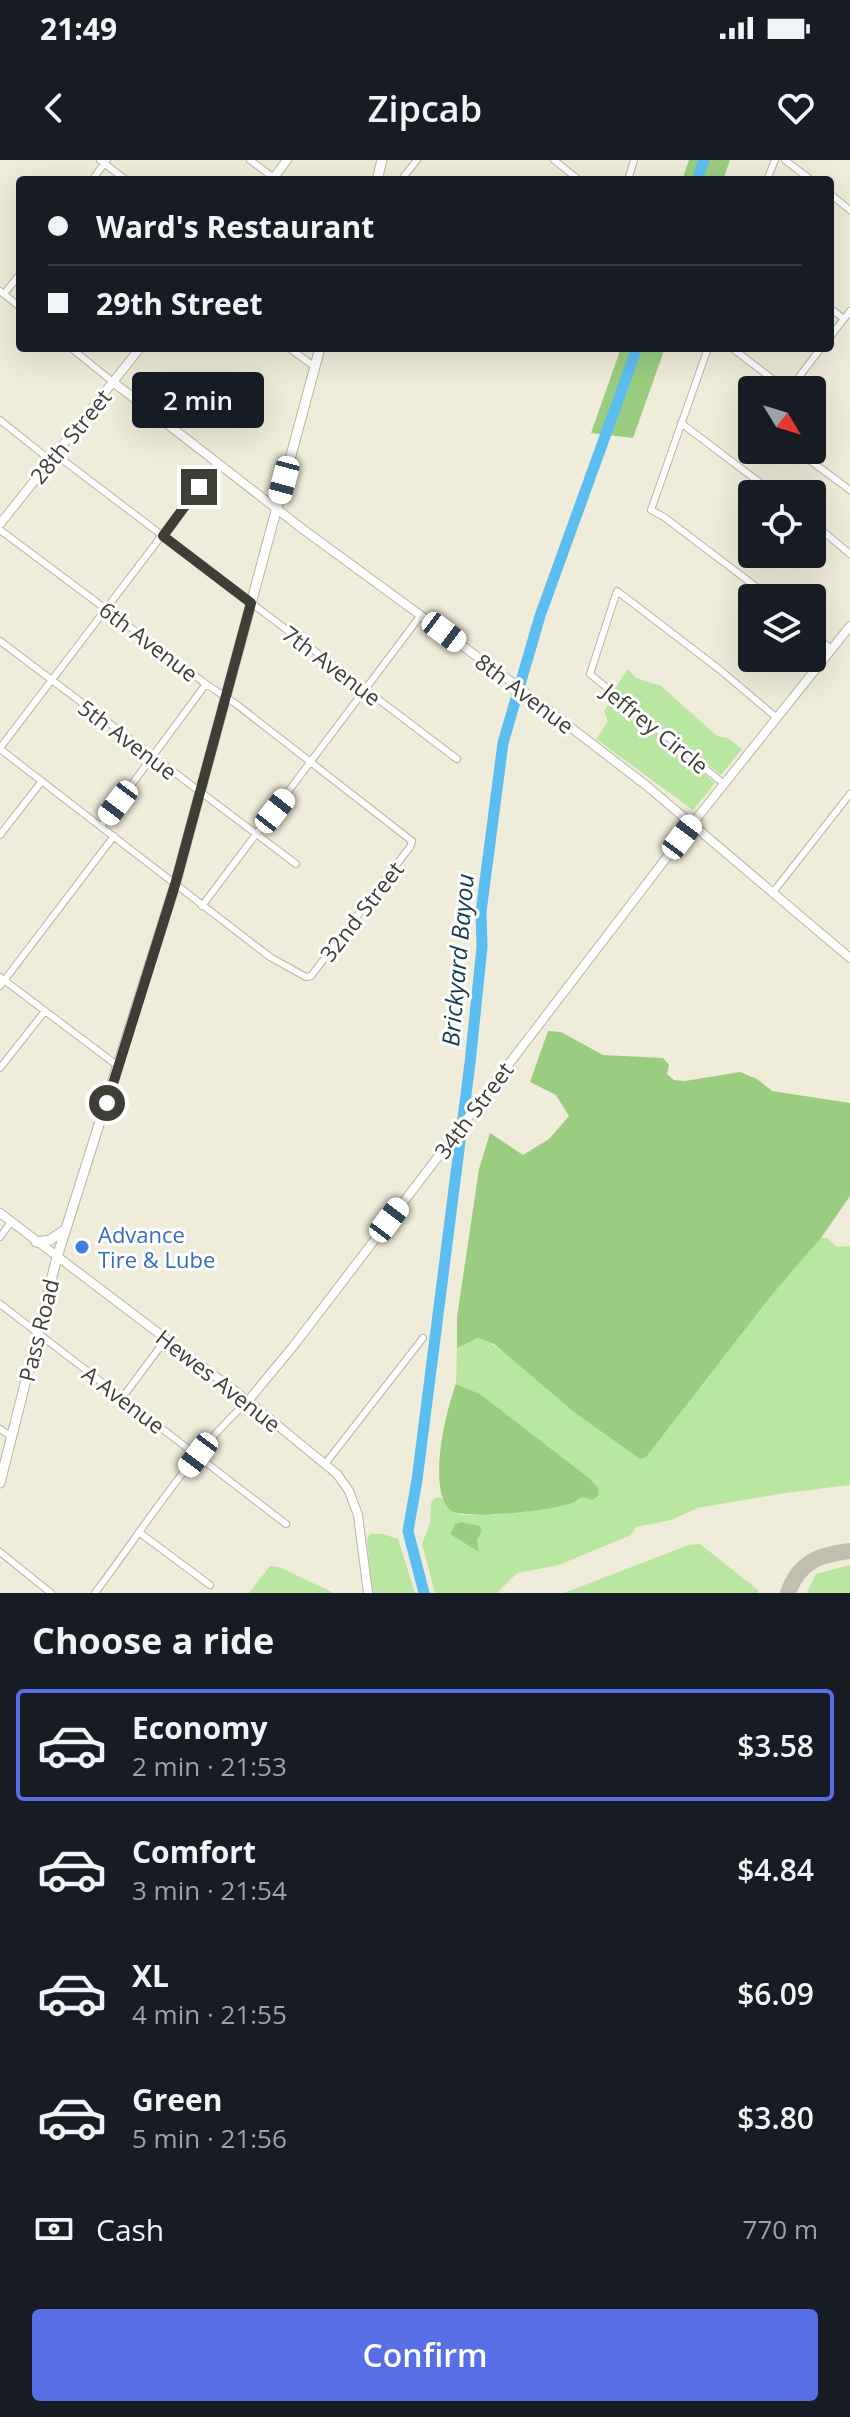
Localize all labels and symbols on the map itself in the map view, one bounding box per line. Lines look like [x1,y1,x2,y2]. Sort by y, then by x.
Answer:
callout: 2 min [133,371,265,427]
north arrow [738,376,826,464]
street label: 28th Street [23,382,118,490]
car [266,454,302,506]
route end [181,469,217,505]
street label: 6th Avenue [94,594,204,688]
car [418,608,470,656]
street label: 7th Avenue [277,618,387,712]
street label: 8th Avenue [470,646,580,740]
street label: Jeffrey Circle [595,675,715,780]
street label: 5th Avenue [73,692,183,786]
car [94,777,142,829]
car [251,785,299,837]
car [658,811,706,863]
street label: 32nd Street [312,855,410,967]
water label: Brickyard Bayou [433,872,481,1048]
street label: 34th Street [427,1055,519,1164]
route start [89,1085,125,1121]
car [365,1194,413,1246]
place label: Advance Tire & Lube [98,1219,215,1274]
marker: Advance Tire & Lube [73,1238,91,1256]
street label: Pass Road [11,1276,65,1384]
street label: Hewes Avenue [150,1322,288,1438]
street label: A Avenue [77,1358,171,1440]
car [174,1429,222,1481]

